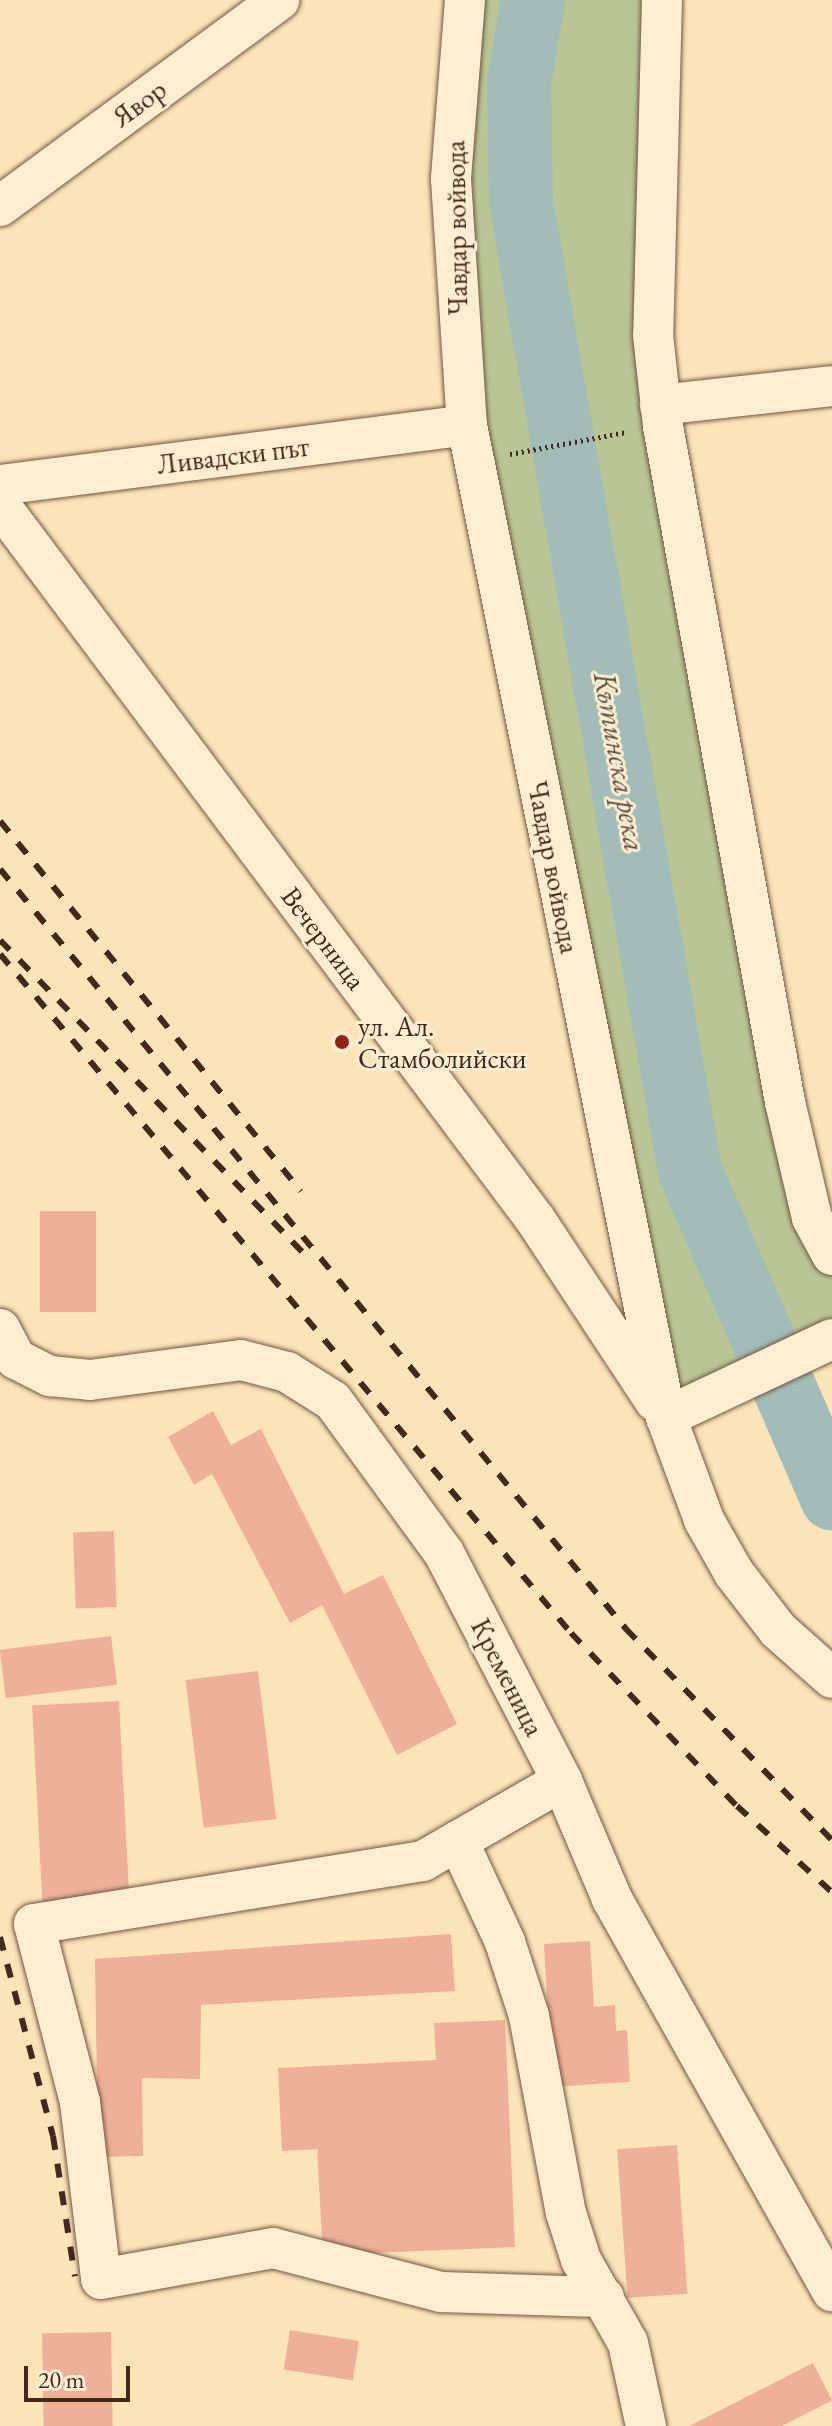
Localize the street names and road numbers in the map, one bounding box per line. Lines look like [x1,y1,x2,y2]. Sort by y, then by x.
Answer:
street label: Явор [105,72,173,134]
street label: Чавдар войвода [438,140,474,316]
street label: Ливадски път [155,429,311,481]
street label: Чавдар войвода [521,778,587,956]
street label: Вечерница [274,880,374,996]
street label: Кременица [464,1613,552,1741]

